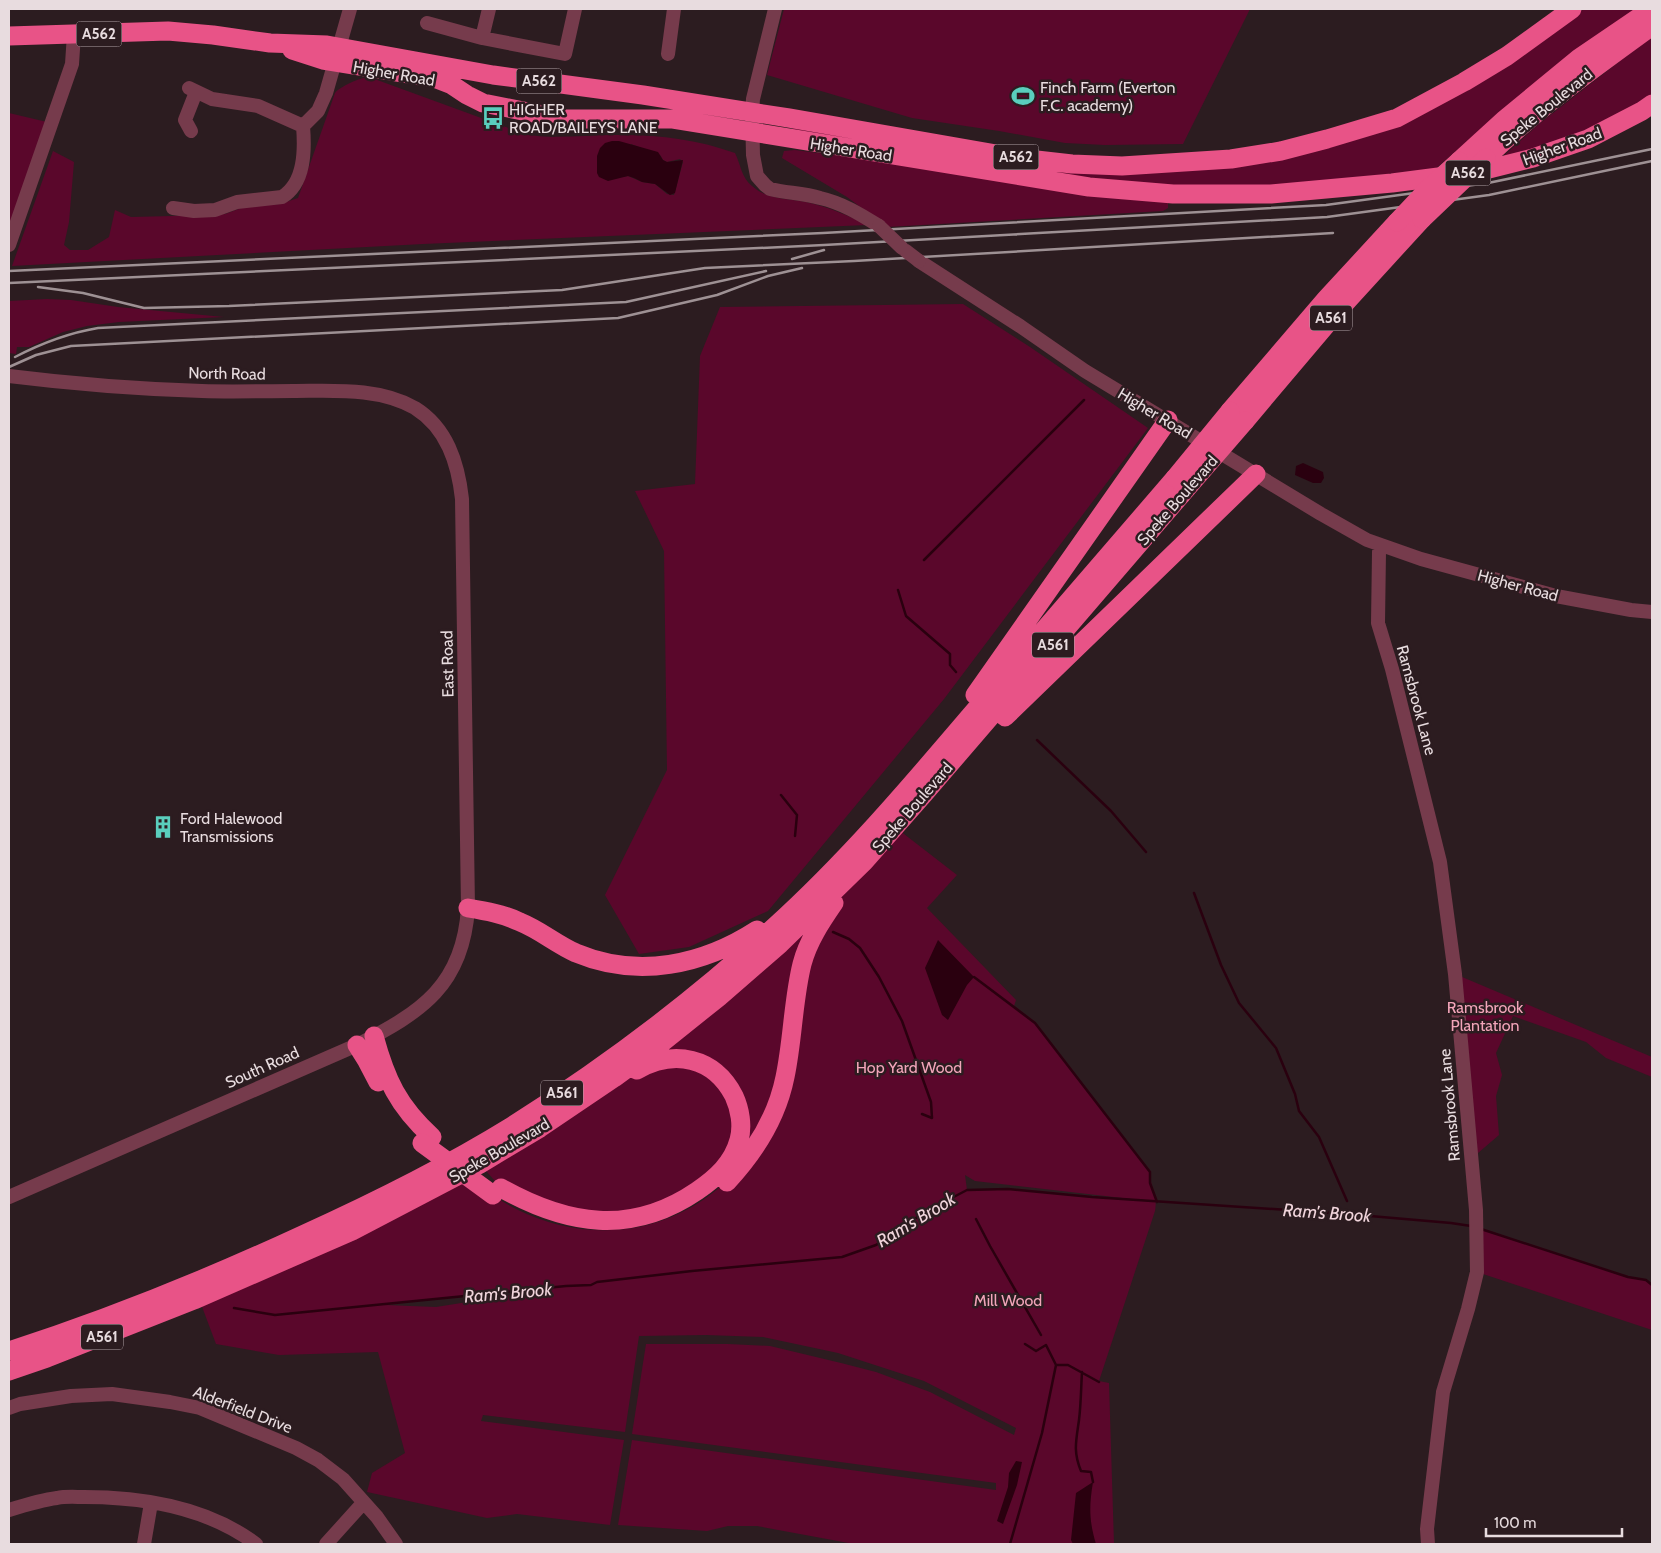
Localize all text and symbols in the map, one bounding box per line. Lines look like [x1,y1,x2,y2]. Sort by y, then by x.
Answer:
road number: A562 [76,22,122,46]
street label: Higher Road [352,57,436,90]
street label: Speke Boulevard [1497,65,1596,150]
road number: A562 [516,68,562,94]
place label: Finch Farm (Everton F.C. academy) [1040,78,1175,115]
sports icon: Finch Farm (Everton F.C. academy) [1010,83,1036,109]
place label: HIGHER ROAD/BAILEYS LANE [509,100,658,137]
bus stop icon: HIGHER ROAD/BAILEYS LANE [480,105,506,131]
street label: Higher Road [1520,123,1604,170]
street label: Higher Road [809,134,893,165]
road number: A562 [994,144,1038,170]
road number: A562 [1446,160,1490,186]
road number: A561 [1310,306,1352,330]
street label: North Road [188,363,266,384]
street label: Higher Road [1114,384,1195,443]
street label: Speke Boulevard [1133,452,1222,549]
street label: Higher Road [1475,566,1560,605]
street label: East Road [437,630,458,698]
road number: A561 [1032,632,1074,658]
street label: Ramsbrook Lane [1393,643,1440,757]
street label: Speke Boulevard [868,759,957,856]
place label: Ford Halewood Transmissions [180,809,283,846]
building icon: Ford Halewood Transmissions [150,814,176,840]
park label: Ramsbrook Plantation [1447,998,1524,1035]
street label: South Road [222,1043,302,1092]
street label: Ramsbrook Lane [1435,1048,1464,1162]
park label: Hop Yard Wood [856,1058,962,1077]
road number: A561 [541,1080,583,1106]
street label: Speke Boulevard [446,1114,553,1187]
water label: Ram's Brook [872,1187,961,1252]
water label: Ram's Brook [1282,1199,1373,1227]
water label: Ram's Brook [463,1278,554,1308]
park label: Mill Wood [974,1291,1042,1310]
road number: A561 [81,1324,123,1350]
street label: Alderfield Drive [191,1382,295,1437]
scale bar [1486,1506,1622,1538]
text: 100 m [1494,1514,1536,1532]

